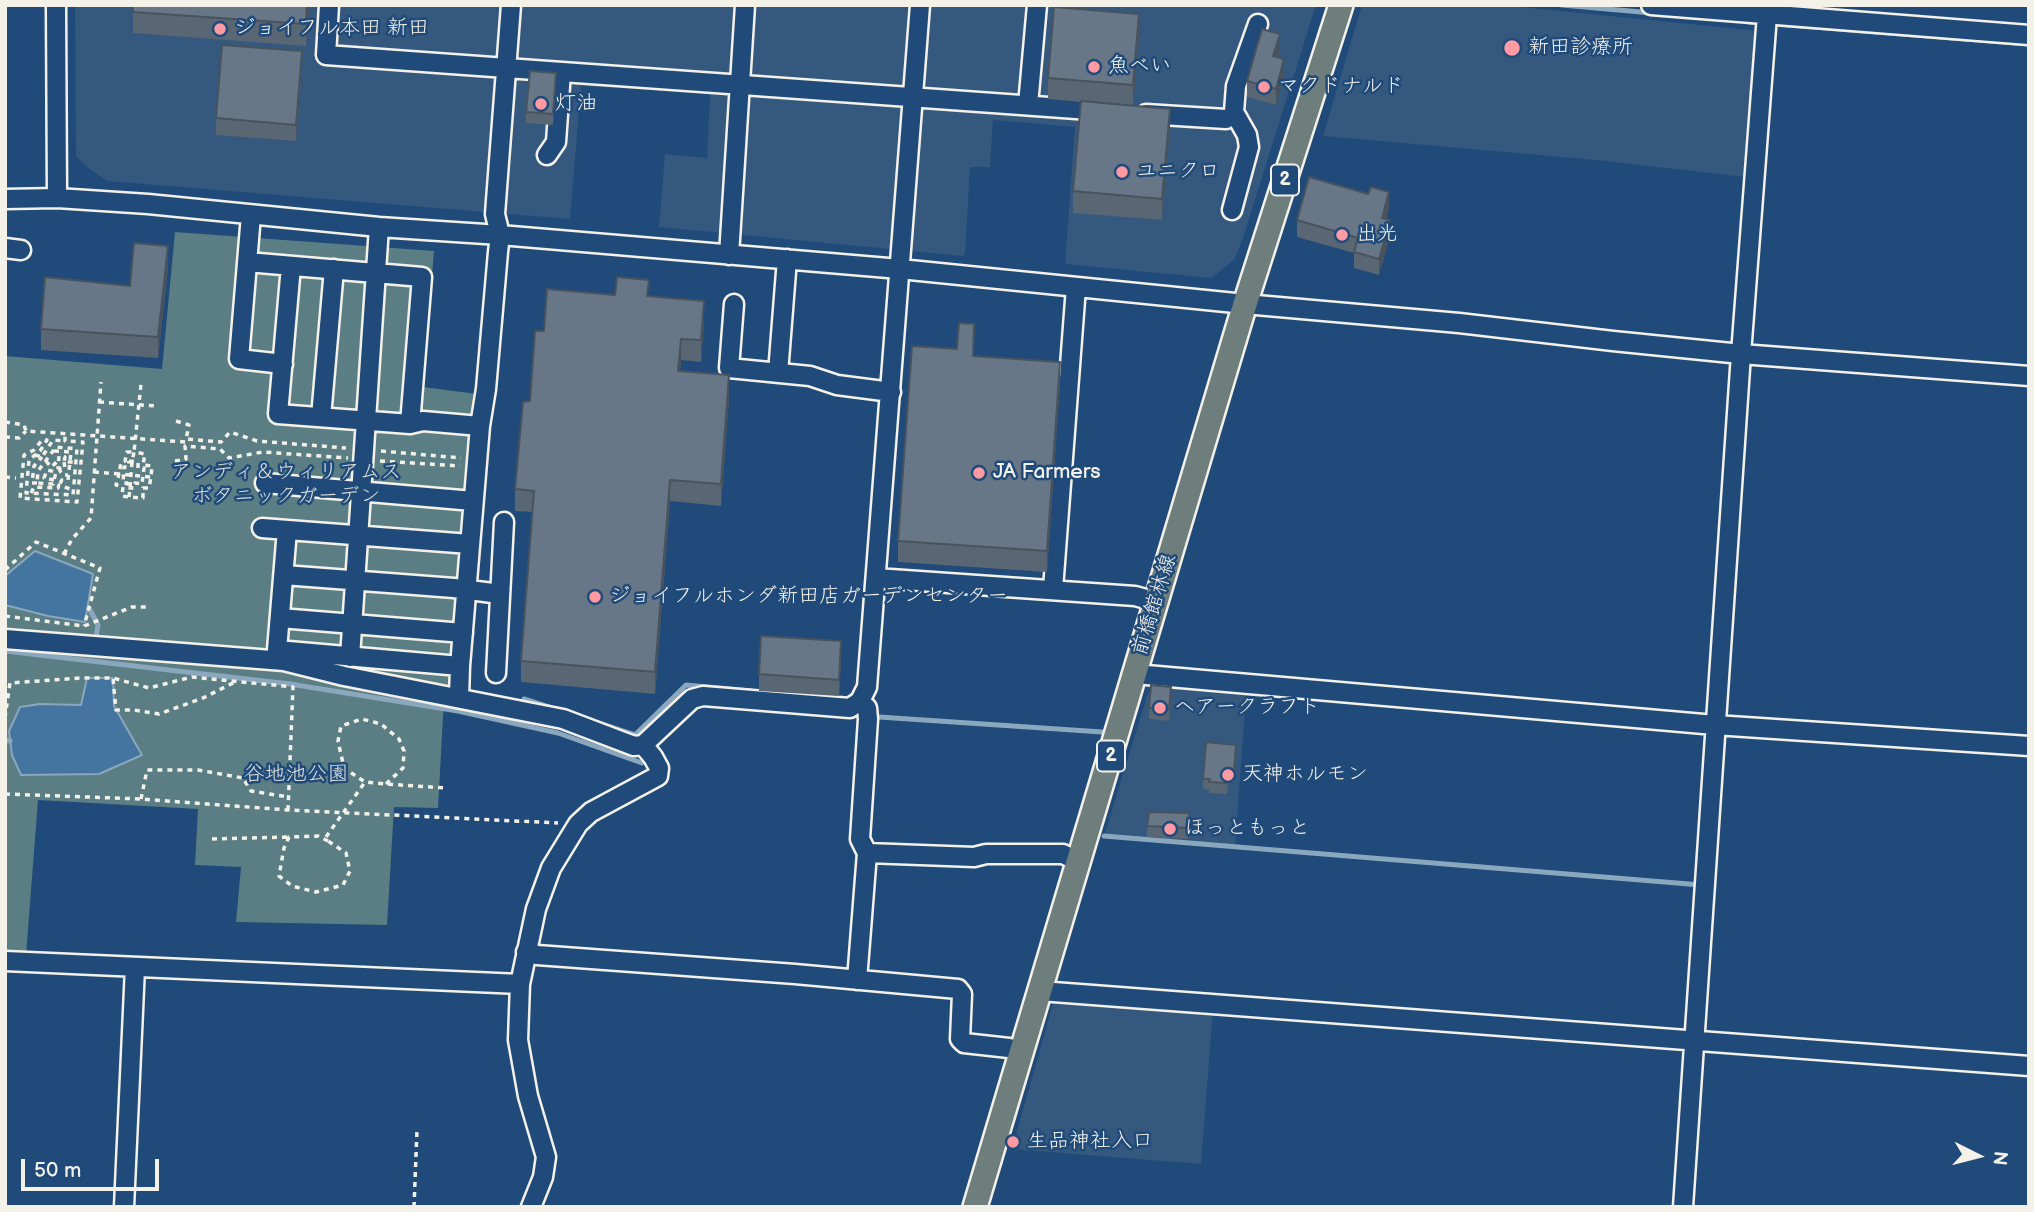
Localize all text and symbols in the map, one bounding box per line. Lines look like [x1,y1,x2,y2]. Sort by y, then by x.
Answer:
place label: ジョイフル本田 新田 [234,16,429,42]
marker: ジョイフル本田 新田 [212,21,228,37]
place label: 新田診療所 [1528,35,1633,61]
marker: 新田診療所 [1502,38,1522,58]
place label: 魚べい [1108,54,1171,80]
marker: 魚べい [1086,59,1102,75]
place label: マクドナルド [1278,74,1404,100]
marker: マクドナルド [1256,79,1272,95]
place label: 灯油 [555,91,597,117]
marker: 灯油 [533,96,549,112]
place label: ユニクロ [1136,159,1220,185]
marker: ユニクロ [1114,164,1130,180]
road number: 2 [1271,164,1299,196]
place label: 出光 [1356,222,1398,248]
marker: 出光 [1334,227,1350,243]
park label: アンディ＆ウィリアムス ボタニックガーデン [171,460,401,510]
place label: JA Farmers [993,460,1101,486]
marker: JA Farmers [971,465,987,481]
street label: 前橋館林線 [1128,551,1182,659]
place label: ジョイフルホンダ新田店ガーデンセンター [609,584,1008,610]
marker: ジョイフルホンダ新田店ガーデンセンター [587,589,603,605]
place label: ヘアークラフト [1174,695,1320,721]
marker: ヘアークラフト [1152,700,1168,716]
road number: 2 [1097,740,1125,772]
park label: 谷地池公園 [244,762,348,788]
place label: 天神ホルモン [1242,762,1368,788]
marker: 天神ホルモン [1220,767,1236,783]
place label: ほっともっと [1184,816,1310,842]
marker: ほっともっと [1162,821,1178,837]
north arrow [1943,1121,2013,1191]
place label: 生品神社入口 [1027,1129,1153,1155]
marker: 生品神社入口 [1005,1134,1021,1150]
scale bar [24,1146,163,1190]
text: N [1987,1150,2012,1167]
text: 50 m [34,1158,81,1183]

